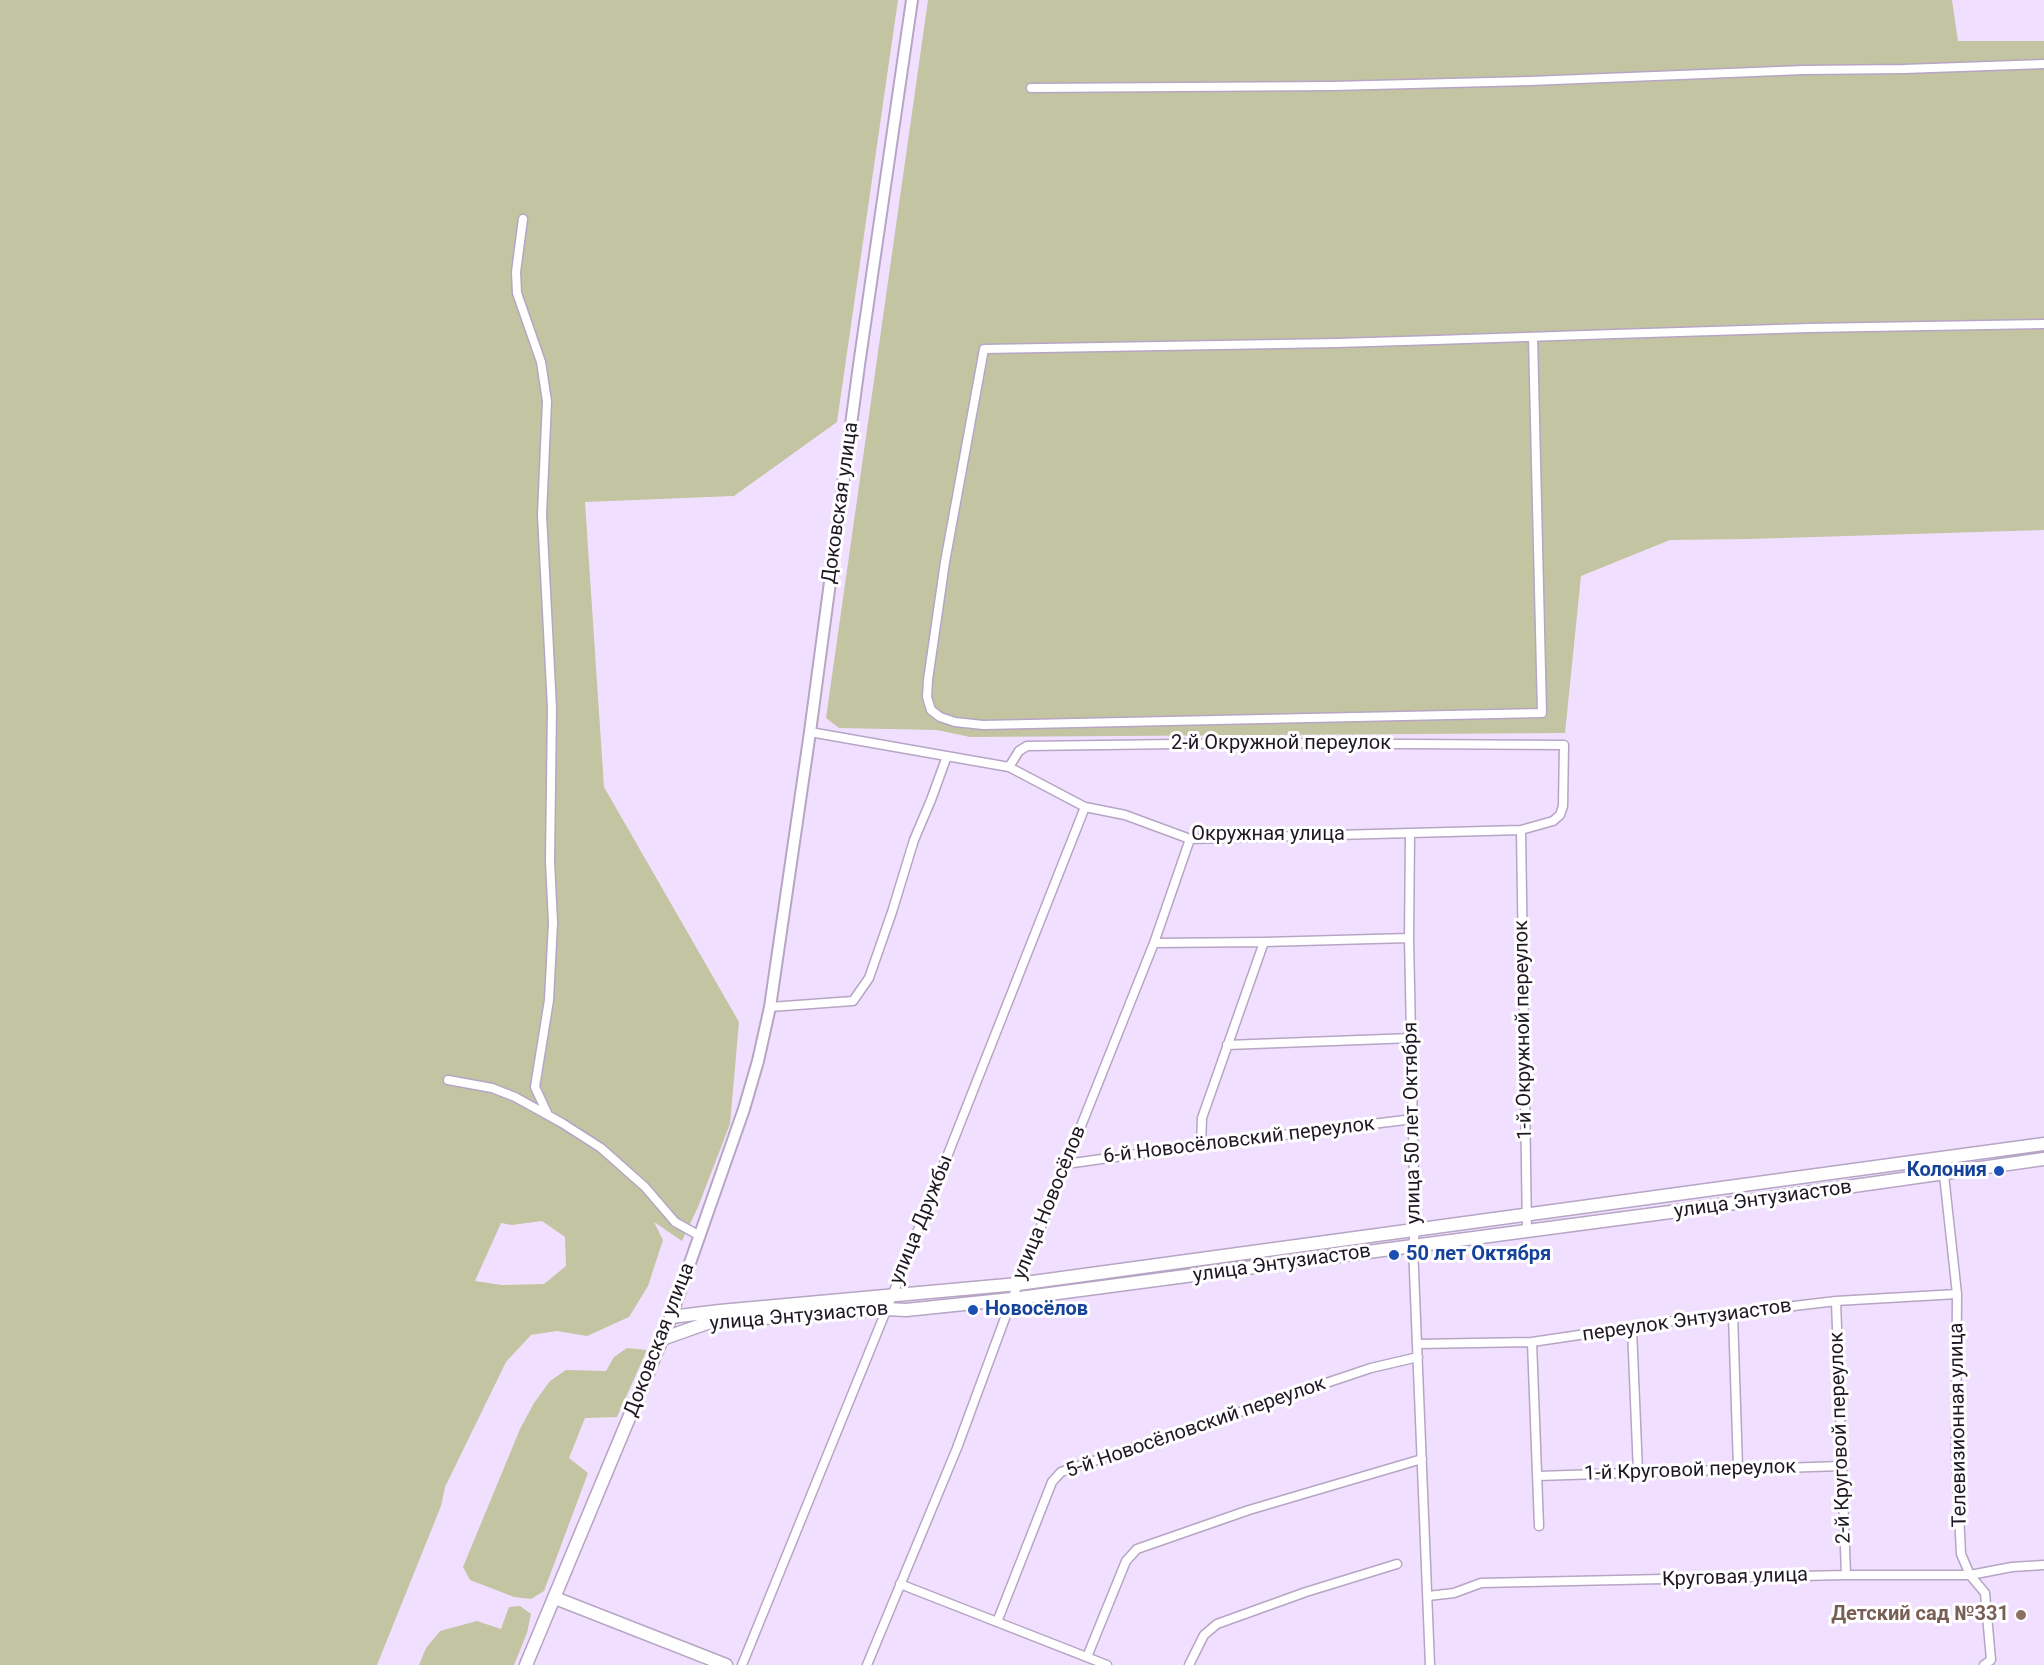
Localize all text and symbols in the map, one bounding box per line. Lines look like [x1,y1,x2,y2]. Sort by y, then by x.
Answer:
street label: Доковская улица [818,421,864,585]
street label: 2-й Окружной переулок [1171,732,1391,756]
street label: Окружная улица [1191,823,1345,847]
street label: 1-й Окружной переулок [1510,920,1538,1140]
street label: улица 50 лет Октября [1399,1022,1427,1224]
street label: 6-й Новосёловский переулок [1102,1112,1376,1170]
street label: улица Новосёлов [1008,1123,1092,1283]
street label: улица Дружбы [885,1152,959,1288]
place label: Колония [1907,1159,1987,1183]
marker: Колония [1992,1164,2006,1178]
street label: улица Энтузиастов [1673,1176,1853,1224]
street label: улица Энтузиастов [1192,1240,1372,1288]
place label: 50 лет Октября [1406,1243,1551,1267]
marker: 50 лет Октября [1387,1248,1401,1262]
street label: Доковская улица [620,1260,700,1420]
street label: переулок Энтузиастов [1581,1294,1793,1348]
street label: улица Энтузиастов [709,1297,889,1337]
place label: Новосёлов [985,1298,1088,1322]
marker: Новосёлов [966,1303,980,1317]
street label: Телевизионная улица [1945,1323,1973,1527]
street label: 2-й Круговой переулок [1825,1332,1857,1544]
street label: 5-й Новосёловский переулок [1063,1372,1329,1484]
street label: 1-й Круговой переулок [1584,1455,1796,1487]
street label: Круговая улица [1662,1563,1808,1593]
place label: Детский сад №331 [1831,1603,2009,1627]
marker: Детский сад №331 [2014,1608,2028,1622]

